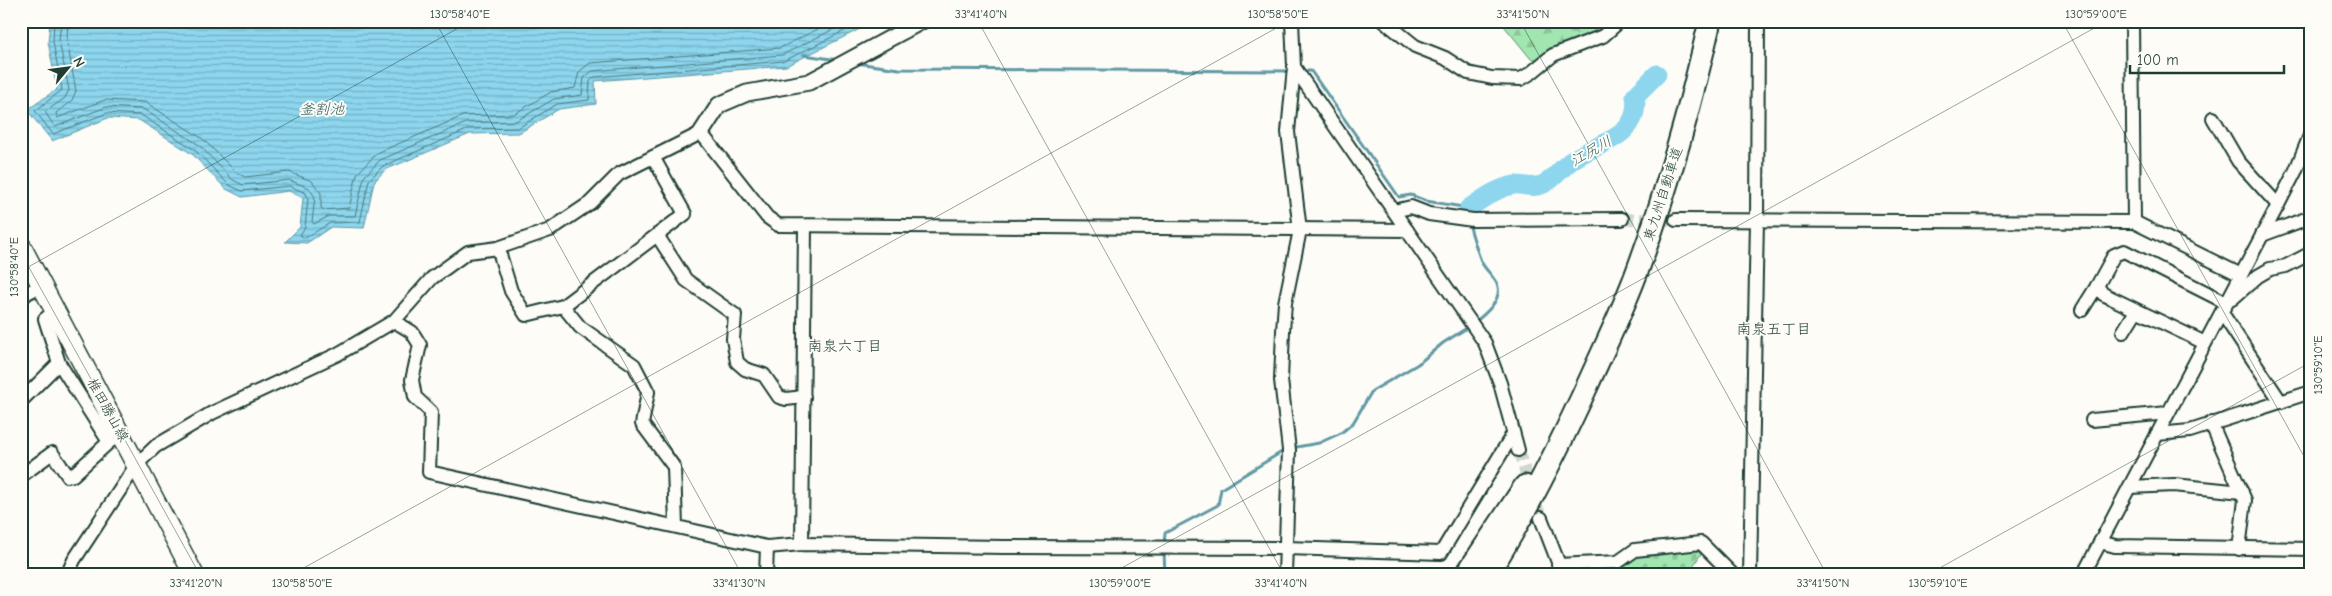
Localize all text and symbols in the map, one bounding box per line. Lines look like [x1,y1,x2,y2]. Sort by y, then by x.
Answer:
text: 130°58'40"E [430,7,490,21]
text: 33°41'40"N [955,7,1007,21]
text: 130°58'50"E [1248,7,1308,21]
text: 33°41'50"N [1496,7,1550,21]
text: 130°59'00"E [2065,7,2127,21]
north arrow [42,42,92,92]
scale bar [2130,42,2283,74]
text: 100 m [2137,51,2179,69]
text: N [69,54,89,70]
water label: 釜割池 [299,100,345,118]
water label: 江尻川 [1567,132,1615,170]
street label: 東九州自動車道 [1640,145,1686,243]
text: 130°58'40"E [7,237,21,297]
district label: 南泉五丁目 [1736,320,1812,338]
text: 130°59'10"E [2311,336,2325,394]
district label: 南泉六丁目 [807,337,883,355]
street label: 椎田勝山線 [84,375,132,445]
text: 33°41'20"N [170,576,222,590]
text: 130°58'50"E [272,576,332,590]
text: 33°41'30"N [713,576,765,590]
text: 130°59'00"E [1089,576,1151,590]
text: 33°41'40"N [1255,576,1307,590]
text: 33°41'50"N [1796,576,1850,590]
text: 130°59'10"E [1909,576,1967,590]

